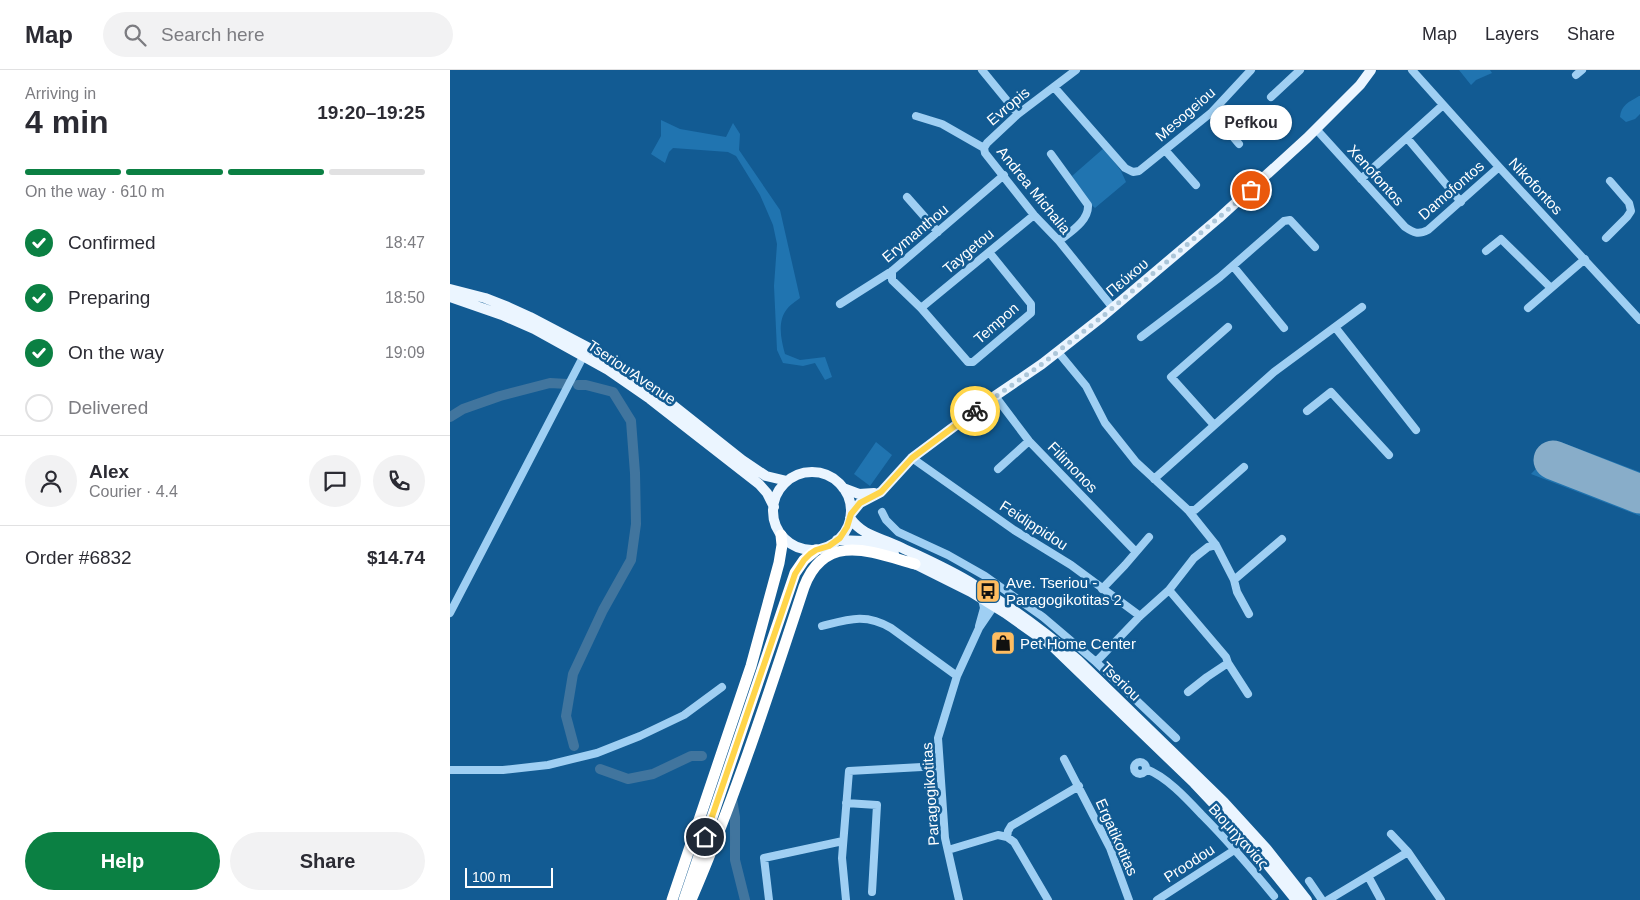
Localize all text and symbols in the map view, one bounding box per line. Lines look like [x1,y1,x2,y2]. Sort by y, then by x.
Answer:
search box [103,12,453,57]
text: Map [25,21,73,48]
icon: search [121,21,149,49]
text: Search here [161,24,265,45]
text: Map [1422,24,1457,44]
text: Layers [1485,24,1539,44]
text: Share [1567,24,1615,44]
street label: Evropis [983,83,1033,129]
street label: Mesogeiou [1152,84,1218,144]
text: Arriving in [25,85,96,102]
text: 19:20–19:25 [317,102,425,123]
text: 4 min [25,104,109,140]
callout: Pefkou [1210,105,1292,140]
text: Pefkou [1224,114,1278,131]
street label: Xenofontos [1344,141,1408,209]
street label: Andrea Michalia [994,143,1075,238]
street label: Nikofontos [1506,154,1566,218]
street label: Damofontos [1415,157,1487,223]
pin [1230,169,1272,211]
icon: bag [1237,176,1265,204]
text: On the way · 610 m [25,183,165,200]
street label: Erymanthou [879,200,951,266]
street label: Taygetou [939,225,997,277]
icon: check [25,229,53,257]
text: Confirmed [68,232,156,253]
text: 18:47 [385,234,425,251]
street label: Πεύκου [1103,255,1151,299]
icon: check [25,284,53,312]
text: Preparing [68,287,150,308]
text: 18:50 [385,289,425,306]
street label: Tempon [970,299,1022,347]
street label: Tseriou Avenue [585,336,679,408]
icon: check [25,339,53,367]
text: On the way [68,342,164,363]
text: 19:09 [385,344,425,361]
courier [950,386,1000,436]
text: Delivered [68,397,148,418]
icon: bike [961,397,989,425]
street label: Filimonos [1045,438,1101,496]
button: person [25,455,77,507]
button: chat [309,455,361,507]
button: phone [373,455,425,507]
text: Alex [89,461,129,482]
text: Courier · 4.4 [89,483,178,500]
street label: Feidippidou [997,497,1071,553]
text: Order #6832 [25,547,132,568]
text: $14.74 [367,547,425,568]
place label: Ave. Tseriou - Paragogikotitas 2 [1006,574,1122,608]
bus stop icon: Ave. Tseriou - Paragogikotitas 2 [975,578,1001,604]
shop icon: Pet Home Center [990,630,1016,656]
place label: Pet Home Center [1020,635,1136,652]
street label: Tseriou [1098,658,1144,704]
street label: Paragogikotitas [918,742,942,846]
street label: Ergatikotitas [1092,796,1142,878]
street label: Βιομηχανίας [1205,800,1273,872]
pin [684,816,726,858]
icon: home [691,823,719,851]
button: Help [25,832,220,890]
button: Share [230,832,425,890]
street label: Proodou [1161,840,1217,886]
scale bar [465,865,552,888]
text: 100 m [472,869,511,885]

